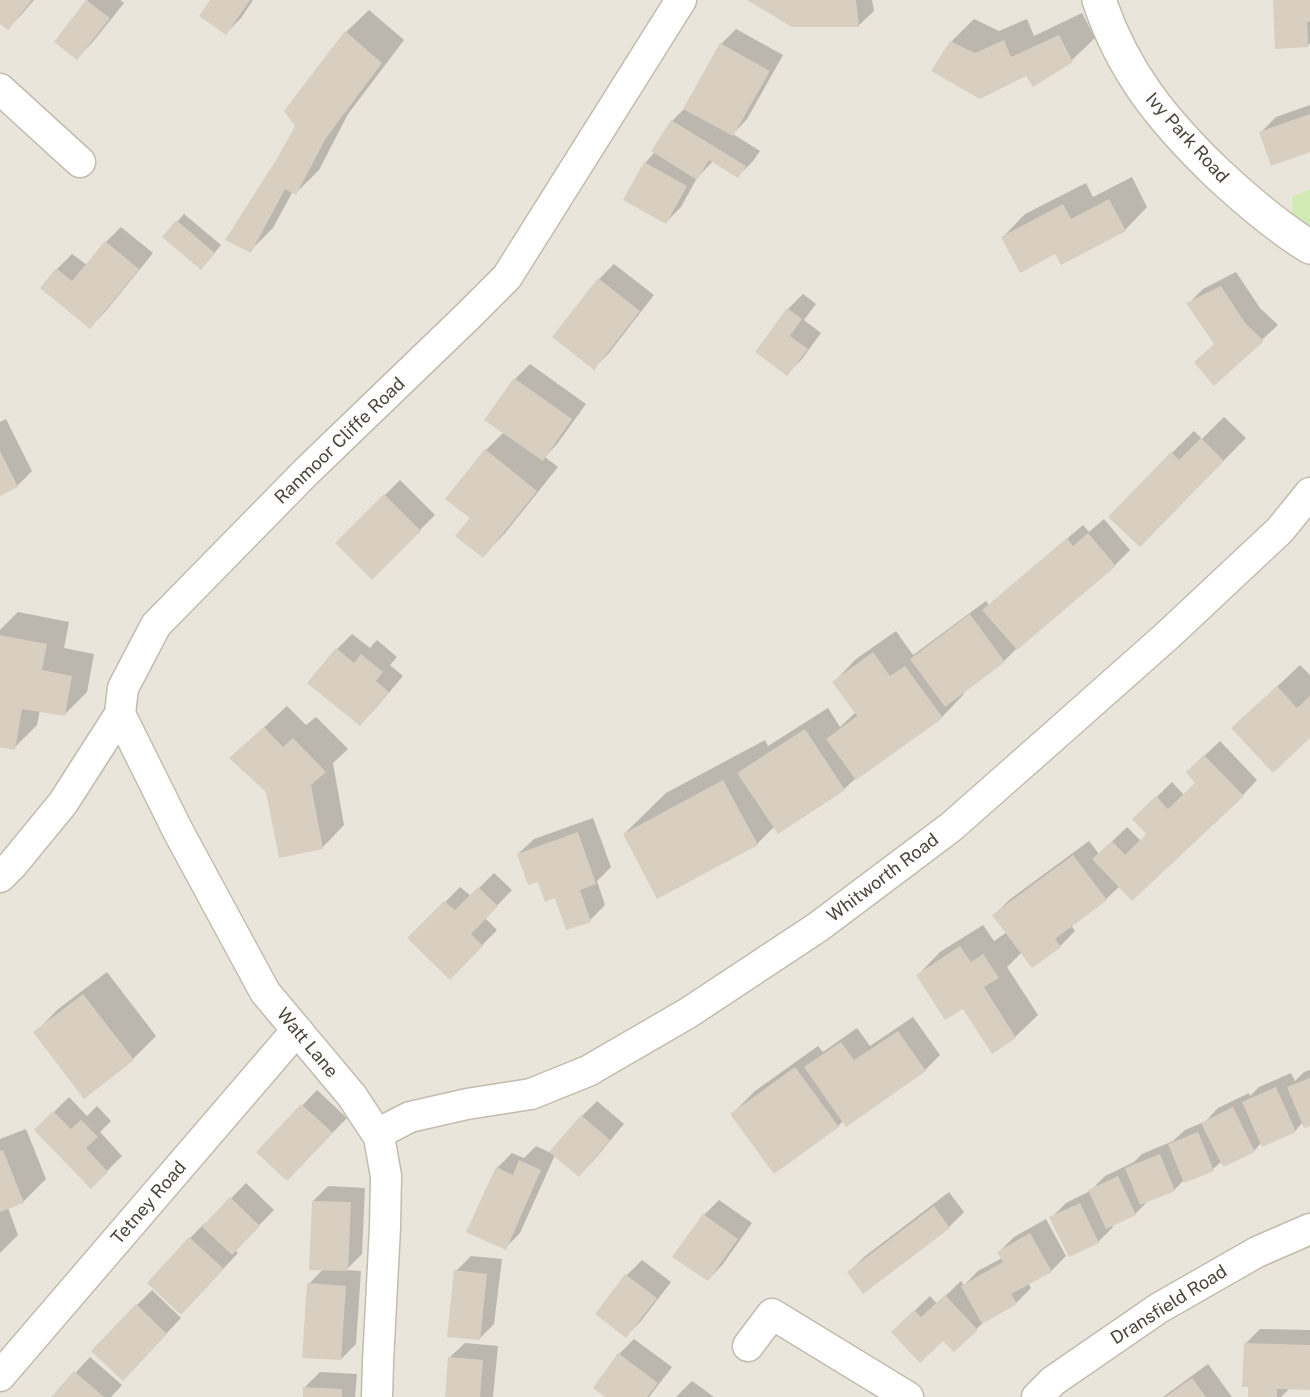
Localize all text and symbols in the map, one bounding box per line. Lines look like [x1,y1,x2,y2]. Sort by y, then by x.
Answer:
street label: Ivy Park Road [1141,89,1233,187]
street label: Ranmoor Cliffe Road [270,373,410,509]
street label: Whitworth Road [823,829,943,927]
street label: Watt Lane [272,1004,342,1082]
street label: Tetney Road [107,1157,191,1249]
street label: Dransfield Road [1107,1261,1231,1349]

